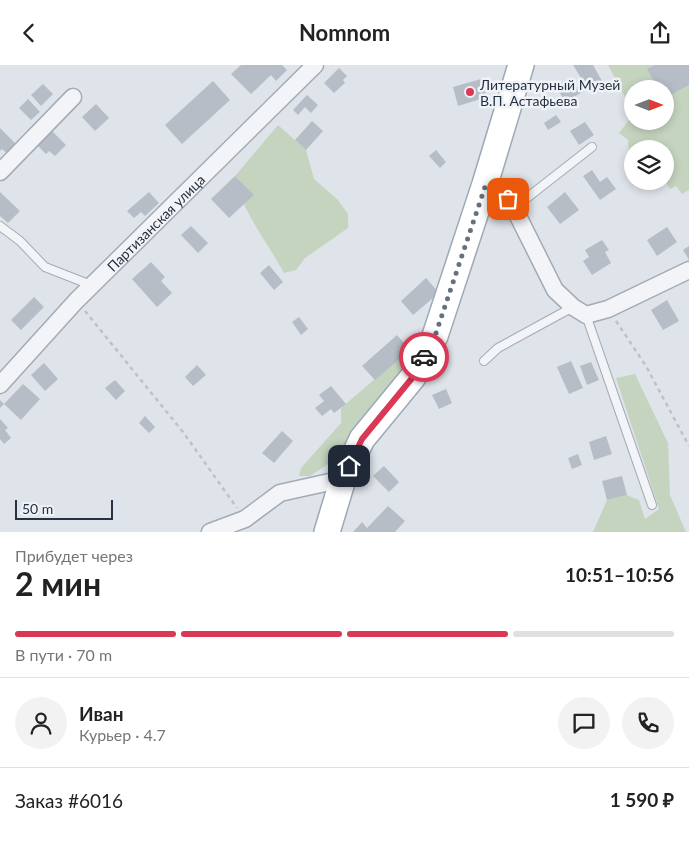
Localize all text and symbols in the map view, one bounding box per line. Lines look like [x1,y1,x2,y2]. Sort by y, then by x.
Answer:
icon: back [15,19,43,47]
text: Nomnom [299,19,390,46]
icon: share [646,19,674,47]
place label: Литературный Музей В.П. Астафьева [479,76,620,109]
north arrow [624,80,674,130]
map controls [624,80,674,190]
marker: Литературный Музей В.П. Астафьева [464,86,476,98]
button: layers [624,140,674,190]
street label: Партизанская улица [103,171,208,274]
pin [487,178,529,220]
icon: bag [494,185,522,213]
courier [399,332,449,382]
icon: car [410,343,438,371]
pin [328,445,370,487]
icon: home [335,452,363,480]
scale bar [15,497,112,520]
text: 50 m [22,500,53,517]
text: Прибудет через [15,546,133,565]
text: 10:51–10:56 [565,563,674,586]
text: 2 мин [15,564,101,603]
text: В пути · 70 m [15,645,112,664]
button: person [15,697,67,749]
button: chat [558,697,610,749]
button: phone [622,697,674,749]
text: Иван [79,702,124,725]
text: Курьер · 4.7 [79,725,166,744]
text: 1 590 ₽ [610,788,674,811]
text: Заказ #6016 [15,789,123,812]

